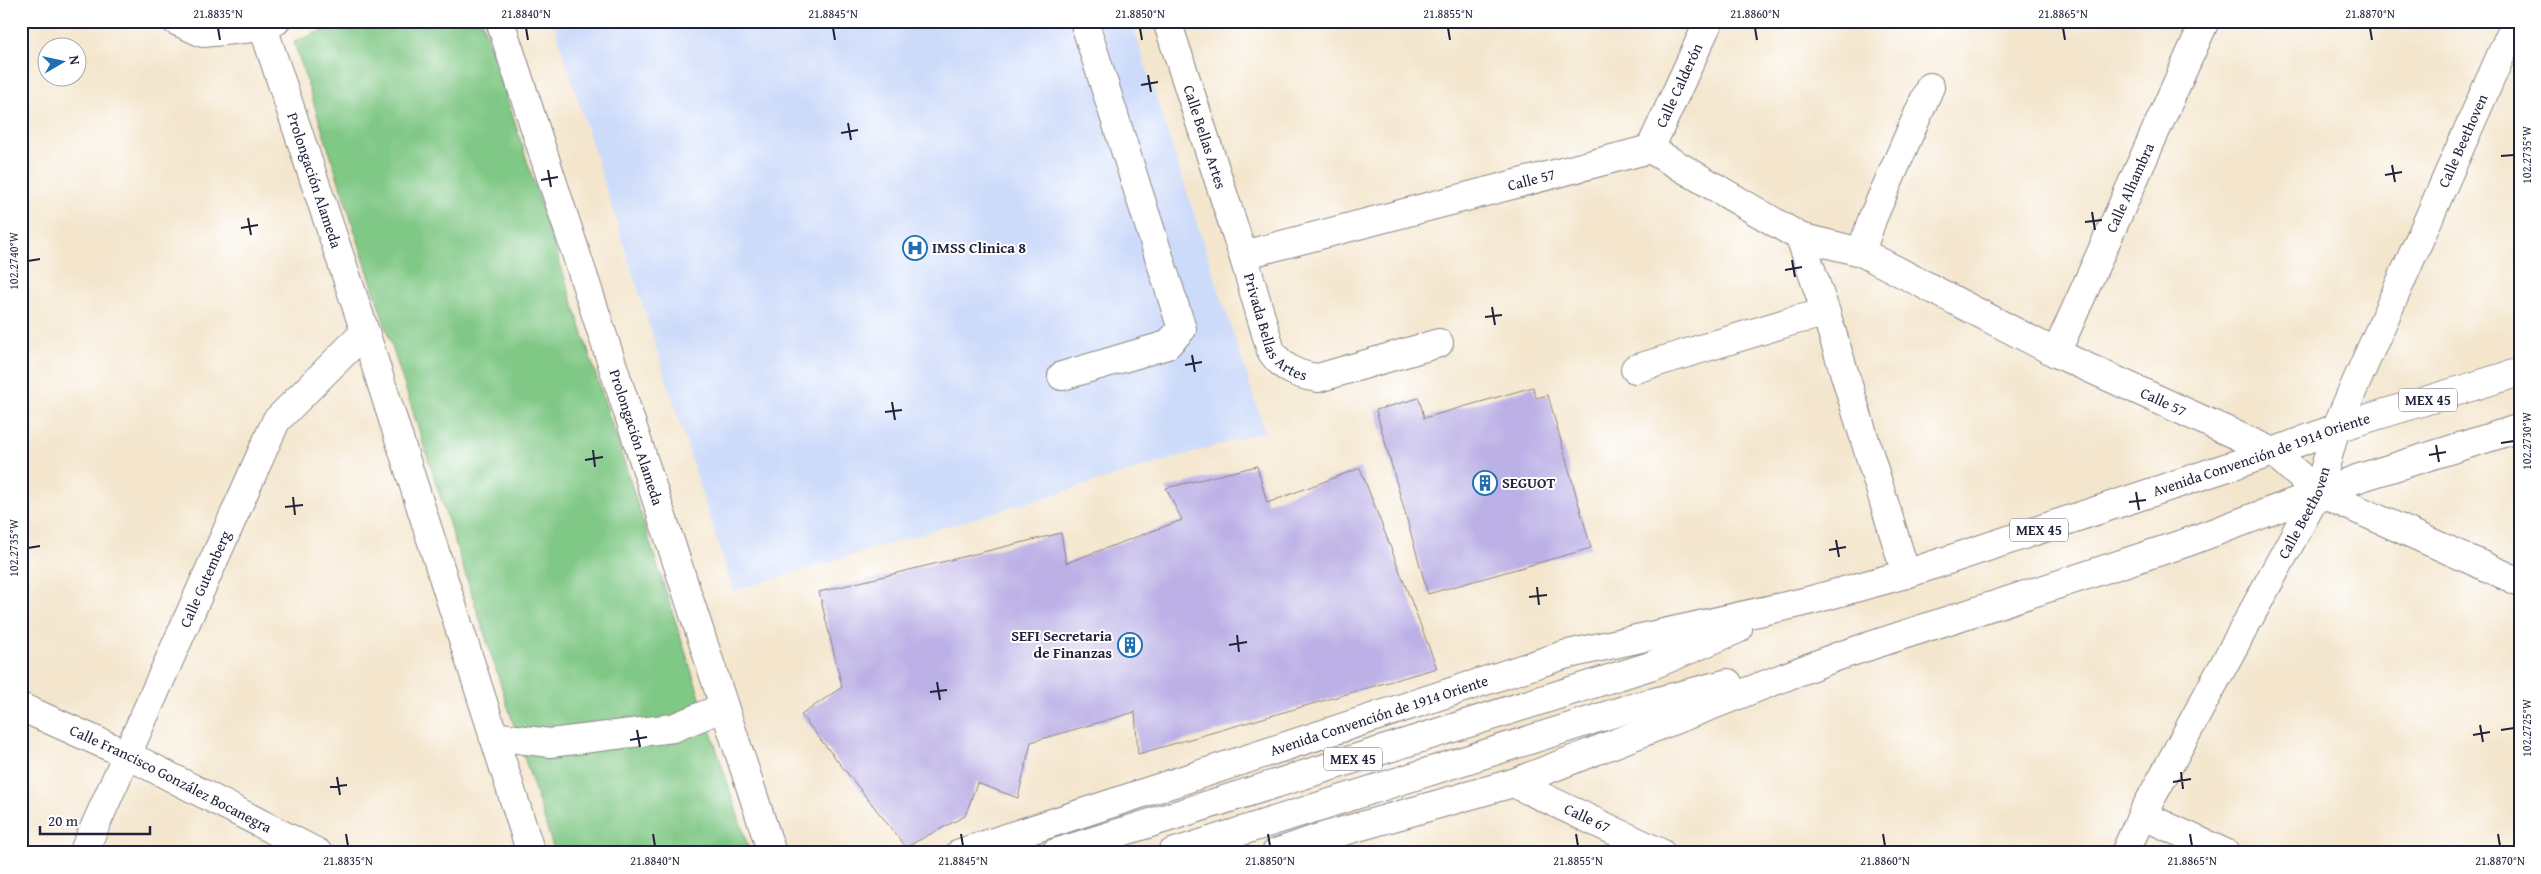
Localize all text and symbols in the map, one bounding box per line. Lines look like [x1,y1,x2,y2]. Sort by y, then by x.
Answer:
text: 21.8835°N [193,5,243,22]
text: 21.8840°N [501,5,551,22]
text: 21.8845°N [808,5,858,22]
text: 21.8850°N [1115,5,1165,22]
text: 21.8855°N [1423,5,1473,22]
text: 21.8860°N [1730,5,1780,22]
text: 21.8865°N [2038,5,2088,22]
text: 21.8870°N [2345,5,2395,22]
north arrow [38,38,88,88]
street label: Calle Calderón [1650,39,1708,131]
text: N [64,54,86,67]
street label: Calle Bellas Artes [1178,82,1232,192]
street label: Calle Beethoven [2433,90,2493,191]
street label: Prolongación Alameda [282,110,347,251]
text: 102.2735°W [2518,125,2535,184]
street label: Calle Alhambra [2100,140,2159,236]
street label: Calle 57 [1505,163,1557,196]
text: 102.2740°W [5,231,22,290]
hospital icon: IMSS Clinica 8 [902,235,928,261]
place label: IMSS Clinica 8 [932,237,1026,258]
street label: Privada Bellas Artes [1239,271,1310,386]
street label: Prolongación Alameda [605,367,669,508]
street label: Calle 57 [2137,382,2190,421]
road number: MEX 45 [2399,388,2457,412]
street label: Avenida Convención de 1914 Oriente [2150,407,2372,501]
text: 102.2730°W [2518,411,2535,470]
street label: Calle Beethoven [2273,464,2335,562]
building icon: SEGUOT [1472,470,1498,496]
place label: SEGUOT [1502,472,1556,493]
text: 102.2735°W [5,518,22,577]
road number: MEX 45 [2010,518,2068,542]
street label: Calle Gutemberg [174,527,236,631]
place label: SEFI Secretaria de Finanzas [1011,625,1112,663]
building icon: SEFI Secretaria de Finanzas [1117,632,1143,658]
street label: Avenida Convención de 1914 Oriente [1267,670,1491,761]
text: 102.2725°W [2518,698,2535,757]
street label: Calle Francisco González Bocanegra [67,719,276,837]
road number: MEX 45 [1324,748,1382,771]
street label: Calle 67 [1561,798,1614,837]
scale bar [40,804,150,836]
text: 20 m [48,810,79,831]
text: 21.8835°N [323,852,373,869]
text: 21.8840°N [630,852,680,869]
text: 21.8845°N [938,852,988,869]
text: 21.8850°N [1245,852,1295,869]
text: 21.8855°N [1553,852,1603,869]
text: 21.8860°N [1860,852,1910,869]
text: 21.8865°N [2167,852,2217,869]
text: 21.8870°N [2475,852,2525,869]

